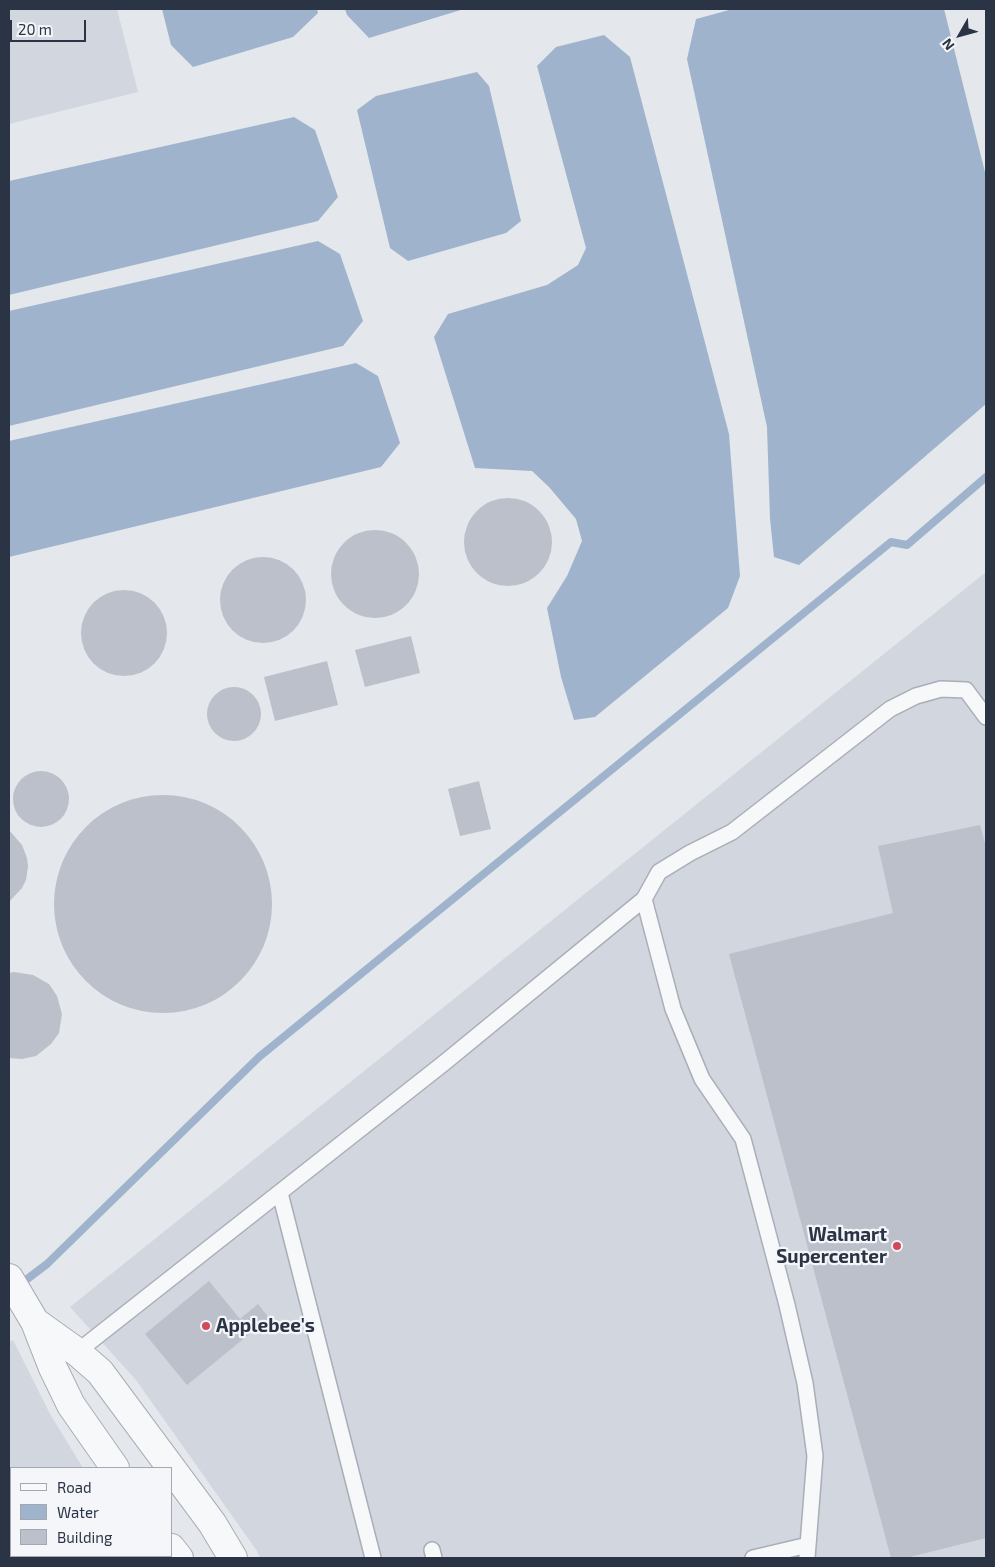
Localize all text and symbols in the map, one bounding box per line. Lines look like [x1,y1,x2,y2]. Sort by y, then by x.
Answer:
scale bar [12,10,89,42]
north arrow [935,10,985,60]
text: 20 m [18,20,52,38]
text: N [938,35,958,54]
place label: Walmart Supercenter [776,1224,887,1268]
marker: Walmart Supercenter [891,1240,903,1252]
place label: Applebee's [216,1315,315,1337]
marker: Applebee's [200,1320,212,1332]
legend [10,1467,172,1557]
text: Road [57,1478,92,1496]
text: Water [57,1503,99,1521]
text: Building [57,1528,112,1546]

